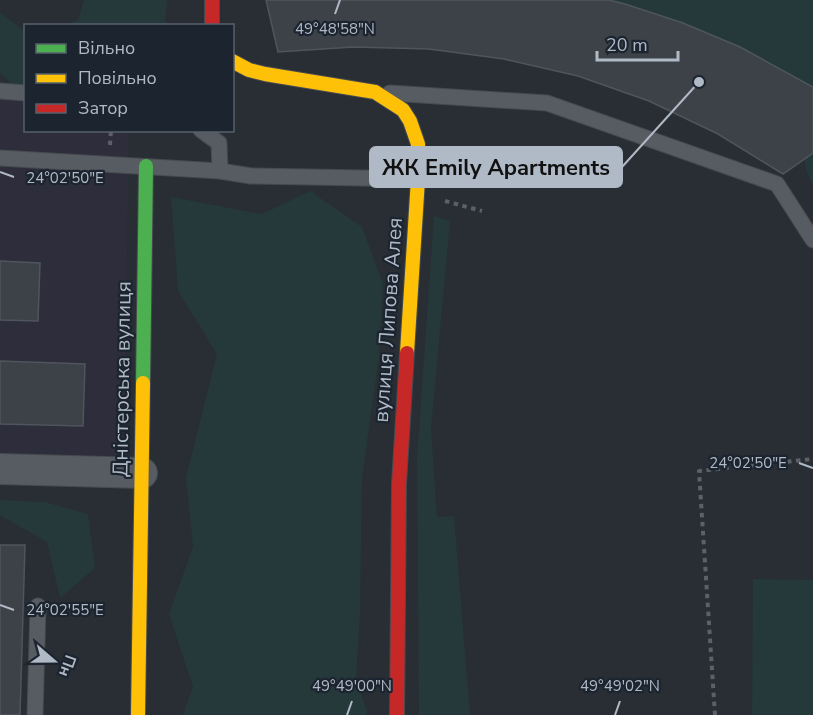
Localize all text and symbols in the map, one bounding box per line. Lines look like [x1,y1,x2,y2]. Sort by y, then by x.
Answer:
text: 49°48'58"N [295,19,375,39]
legend [24,24,234,132]
scale bar [597,24,678,62]
text: 20 m [606,33,648,57]
text: Вільно [78,36,135,60]
text: Повільно [78,66,157,90]
text: Затор [78,96,128,120]
callout: ЖК Emily Apartments [370,147,622,187]
text: ЖК Emily Apartments [382,153,610,183]
text: 24°02'50"E [26,168,104,188]
street label: вулиця Липова Алея [367,216,409,424]
street label: Дністерська вулиця [106,281,138,477]
text: 24°02'50"E [709,453,787,473]
text: 24°02'55"E [26,600,104,620]
north arrow [24,631,84,691]
text: Пн [53,652,81,680]
text: 49°49'00"N [312,676,392,696]
text: 49°49'02"N [580,676,660,696]

